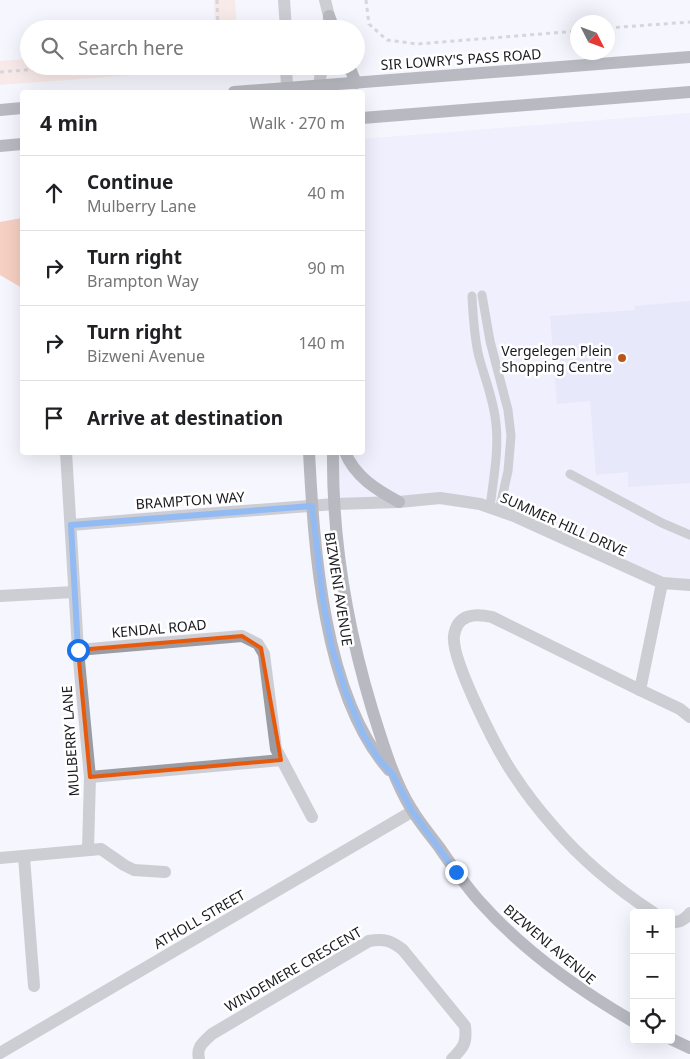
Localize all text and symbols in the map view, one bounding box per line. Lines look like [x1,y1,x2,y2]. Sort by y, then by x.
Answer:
north arrow [570,15,615,60]
search box [20,20,365,75]
icon: search [38,34,66,62]
text: Search here [78,35,184,61]
street label: SIR LOWRY'S PASS ROAD [380,44,542,74]
text: 4 min [40,109,98,137]
text: Walk · 270 m [250,112,345,134]
text: Continue [87,169,173,195]
icon: ahead [40,179,68,207]
text: 40 m [308,182,345,204]
text: Mulberry Lane [87,195,196,217]
text: Turn right [87,244,182,270]
icon: right [40,254,68,282]
text: 90 m [308,257,345,279]
text: Brampton Way [87,270,199,292]
text: Turn right [87,319,182,345]
icon: right [40,329,68,357]
text: 140 m [298,332,345,354]
place label: Vergelegen Plein Shopping Centre [501,341,612,376]
text: Bizweni Avenue [87,345,205,367]
marker: Vergelegen Plein Shopping Centre [616,352,628,364]
icon: arrive [40,404,68,432]
text: Arrive at destination [87,405,283,431]
street label: BRAMPTON WAY [135,487,245,513]
street label: SUMMER HILL DRIVE [498,488,630,560]
street label: BIZWENI AVENUE [321,531,357,647]
street label: KENDAL ROAD [111,614,207,642]
route start [67,639,90,662]
street label: MULBERRY LANE [57,685,83,797]
route end [445,861,468,884]
street label: ATHOLL STREET [150,885,248,953]
street label: BIZWENI AVENUE [500,900,600,988]
map controls [630,909,675,1044]
button: + [630,909,675,954]
street label: WINDEMERE CRESCENT [221,922,365,1016]
button: − [630,954,675,999]
button: locate [630,999,675,1044]

